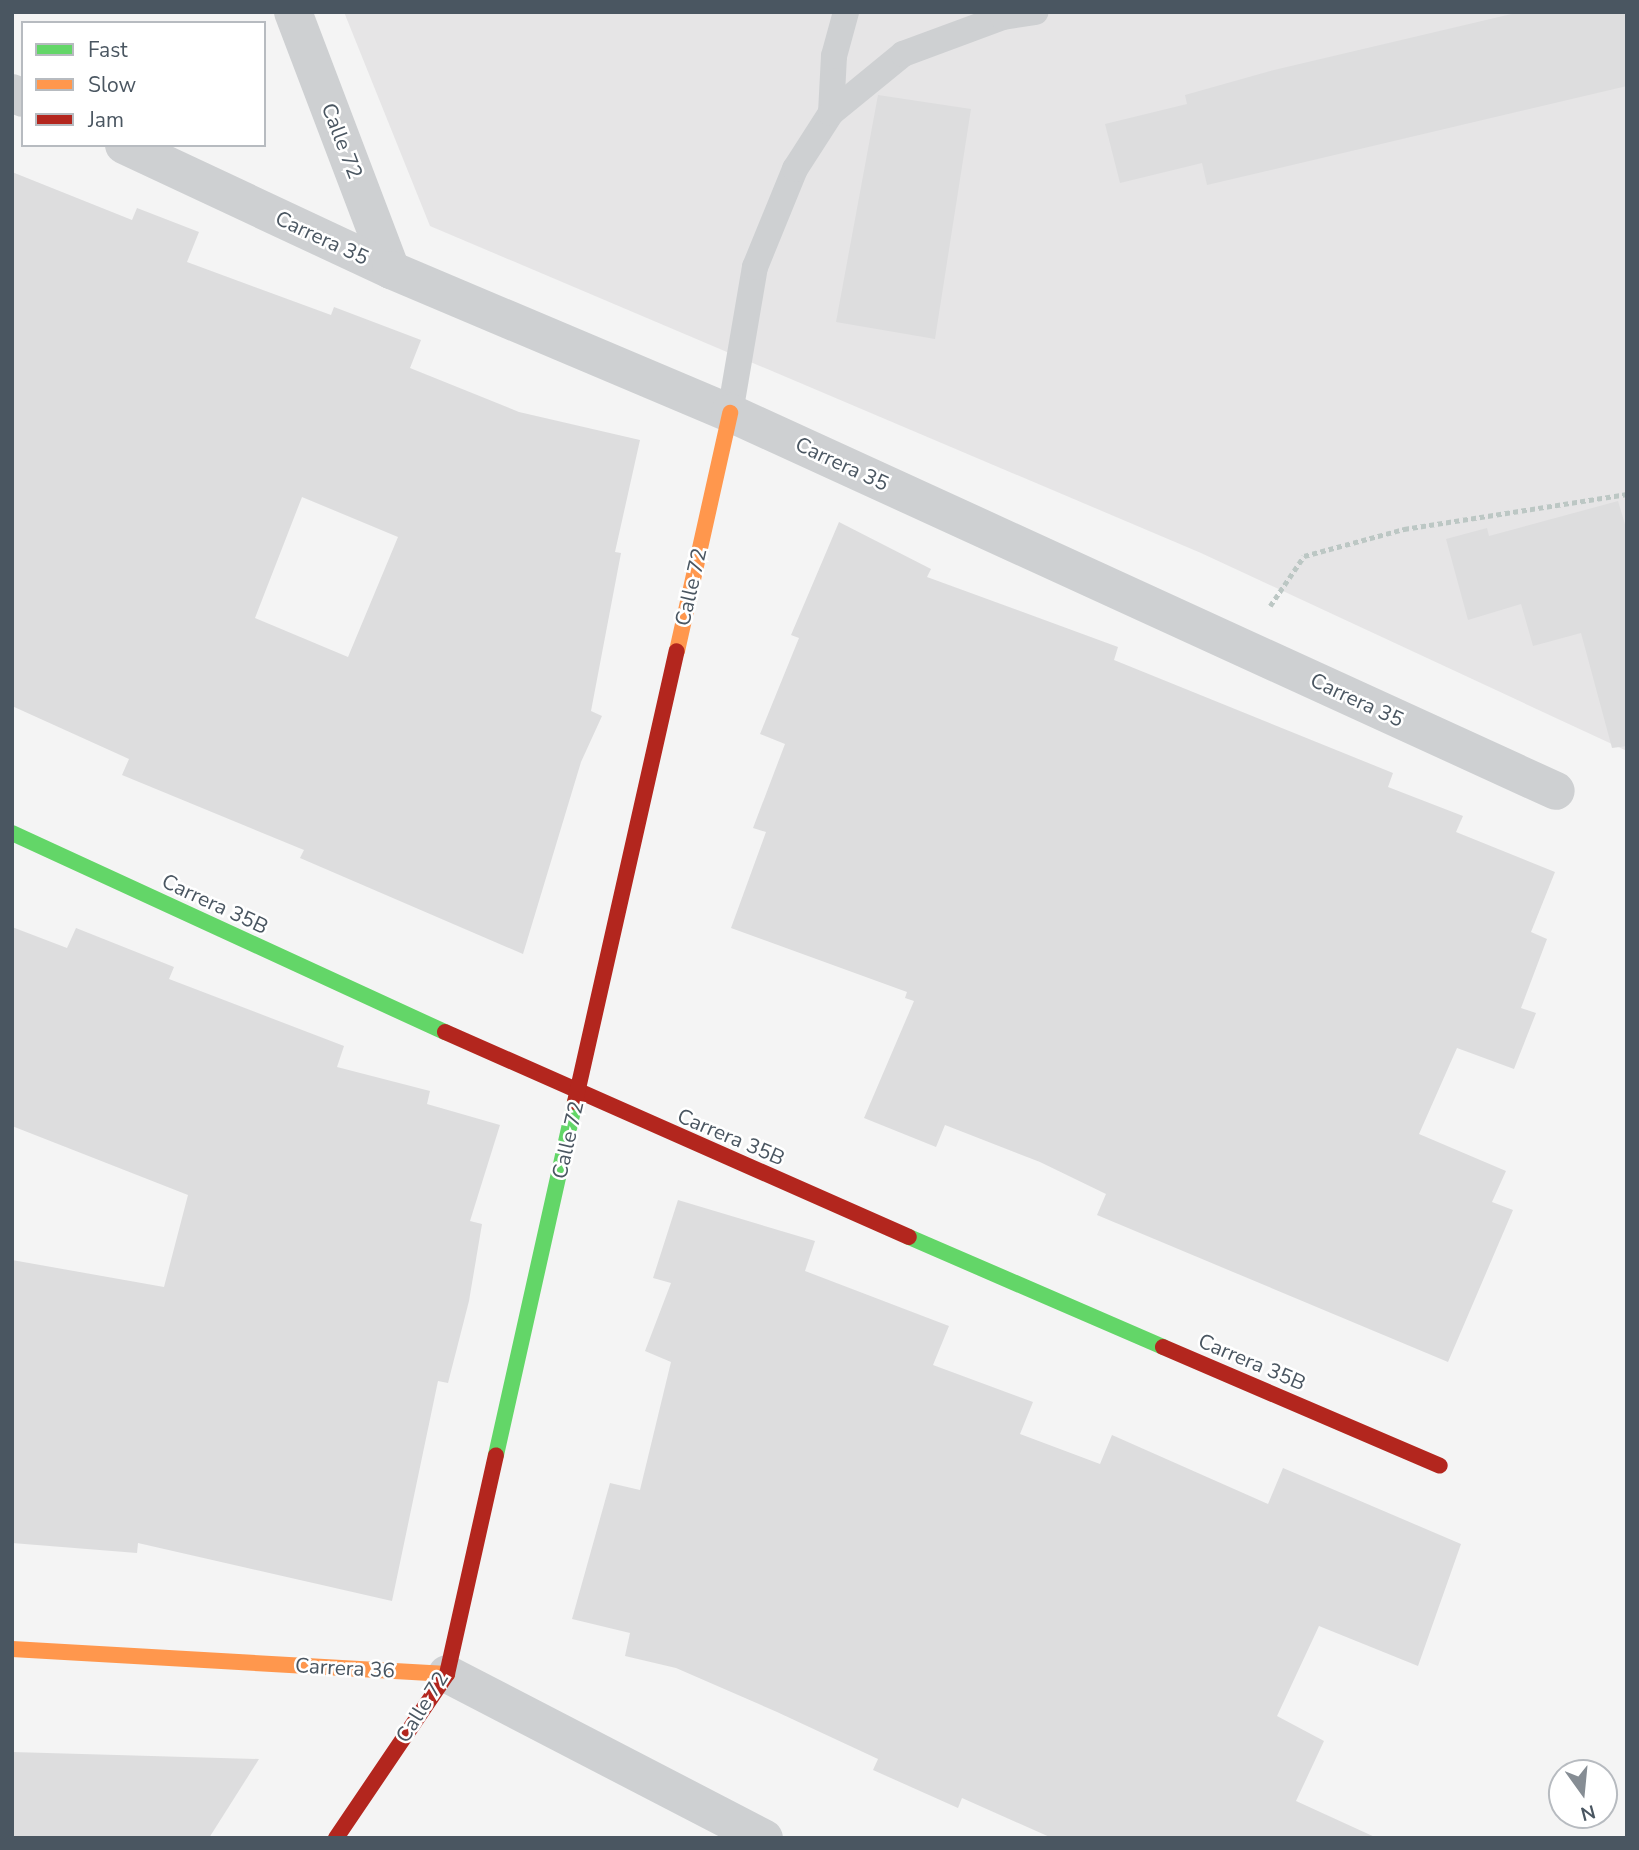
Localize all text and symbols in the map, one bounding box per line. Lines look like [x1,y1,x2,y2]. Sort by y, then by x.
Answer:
legend [21,21,266,147]
text: Fast [88,36,128,64]
text: Slow [88,71,136,99]
street label: Calle 72 [316,100,368,182]
text: Jam [88,106,124,134]
street label: Carrera 35 [271,205,373,271]
street label: Carrera 35 [791,431,893,497]
street label: Calle 72 [670,546,712,628]
street label: Carrera 35 [1306,667,1408,733]
street label: Carrera 35B [158,868,272,940]
street label: Calle 72 [547,1099,589,1181]
street label: Carrera 35B [673,1103,789,1171]
street label: Carrera 35B [1194,1328,1310,1396]
street label: Carrera 36 [294,1653,396,1683]
street label: Calle 72 [390,1667,454,1747]
north arrow [1548,1759,1618,1829]
text: N [1578,1798,1598,1827]

